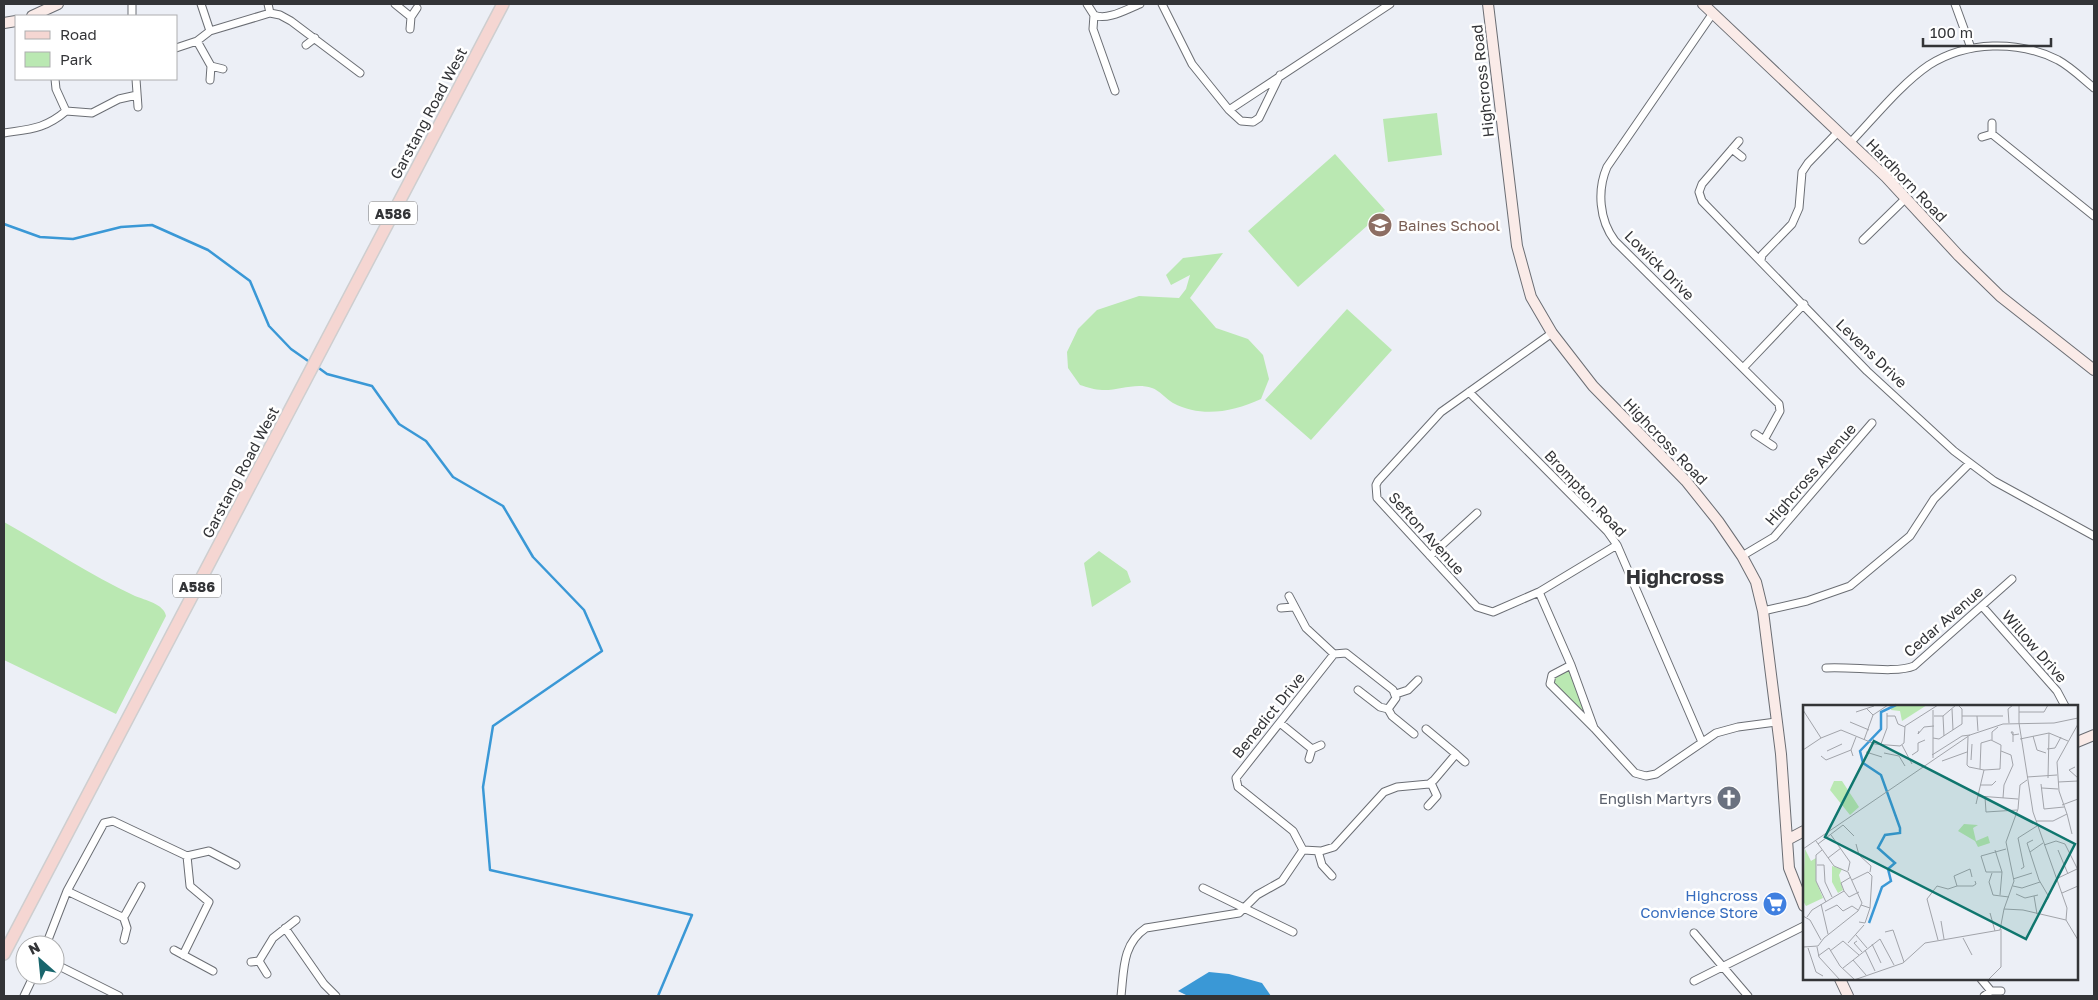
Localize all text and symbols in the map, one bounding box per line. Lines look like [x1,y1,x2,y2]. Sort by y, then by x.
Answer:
legend [15,15,178,80]
scale bar [1923,15,2050,47]
text: 100 m [1930,23,1973,41]
street label: Highcross Road [1467,24,1497,138]
text: Road [60,25,97,43]
street label: Garstang Road West [386,44,470,182]
text: Park [60,50,93,68]
street label: Hardhorn Road [1863,135,1951,225]
road number: A586 [369,202,417,224]
school or university icon: Baines School [1367,212,1393,238]
place label: Baines School [1398,216,1500,234]
street label: Lowick Drive [1621,226,1699,304]
street label: Levens Drive [1833,315,1911,392]
street label: Highcross Road [1620,394,1712,488]
street label: Garstang Road West [198,403,282,541]
street label: Highcross Avenue [1761,419,1859,529]
street label: Brompton Road [1541,446,1631,540]
street label: Sefton Avenue [1385,488,1469,578]
district label: Highcross [1626,564,1724,588]
road number: A586 [173,574,221,598]
street label: Cedar Avenue [1900,581,1987,660]
street label: Willow Drive [1999,606,2071,686]
street label: Benedict Drive [1228,668,1308,761]
inset map [1803,705,2078,980]
church icon: English Martyrs [1716,785,1742,811]
place label: English Martyrs [1599,789,1712,807]
place label: Highcross Convience Store [1640,886,1758,921]
supermarket icon: Highcross Convience Store [1762,891,1788,917]
north arrow [15,935,65,985]
text: N [25,938,42,958]

